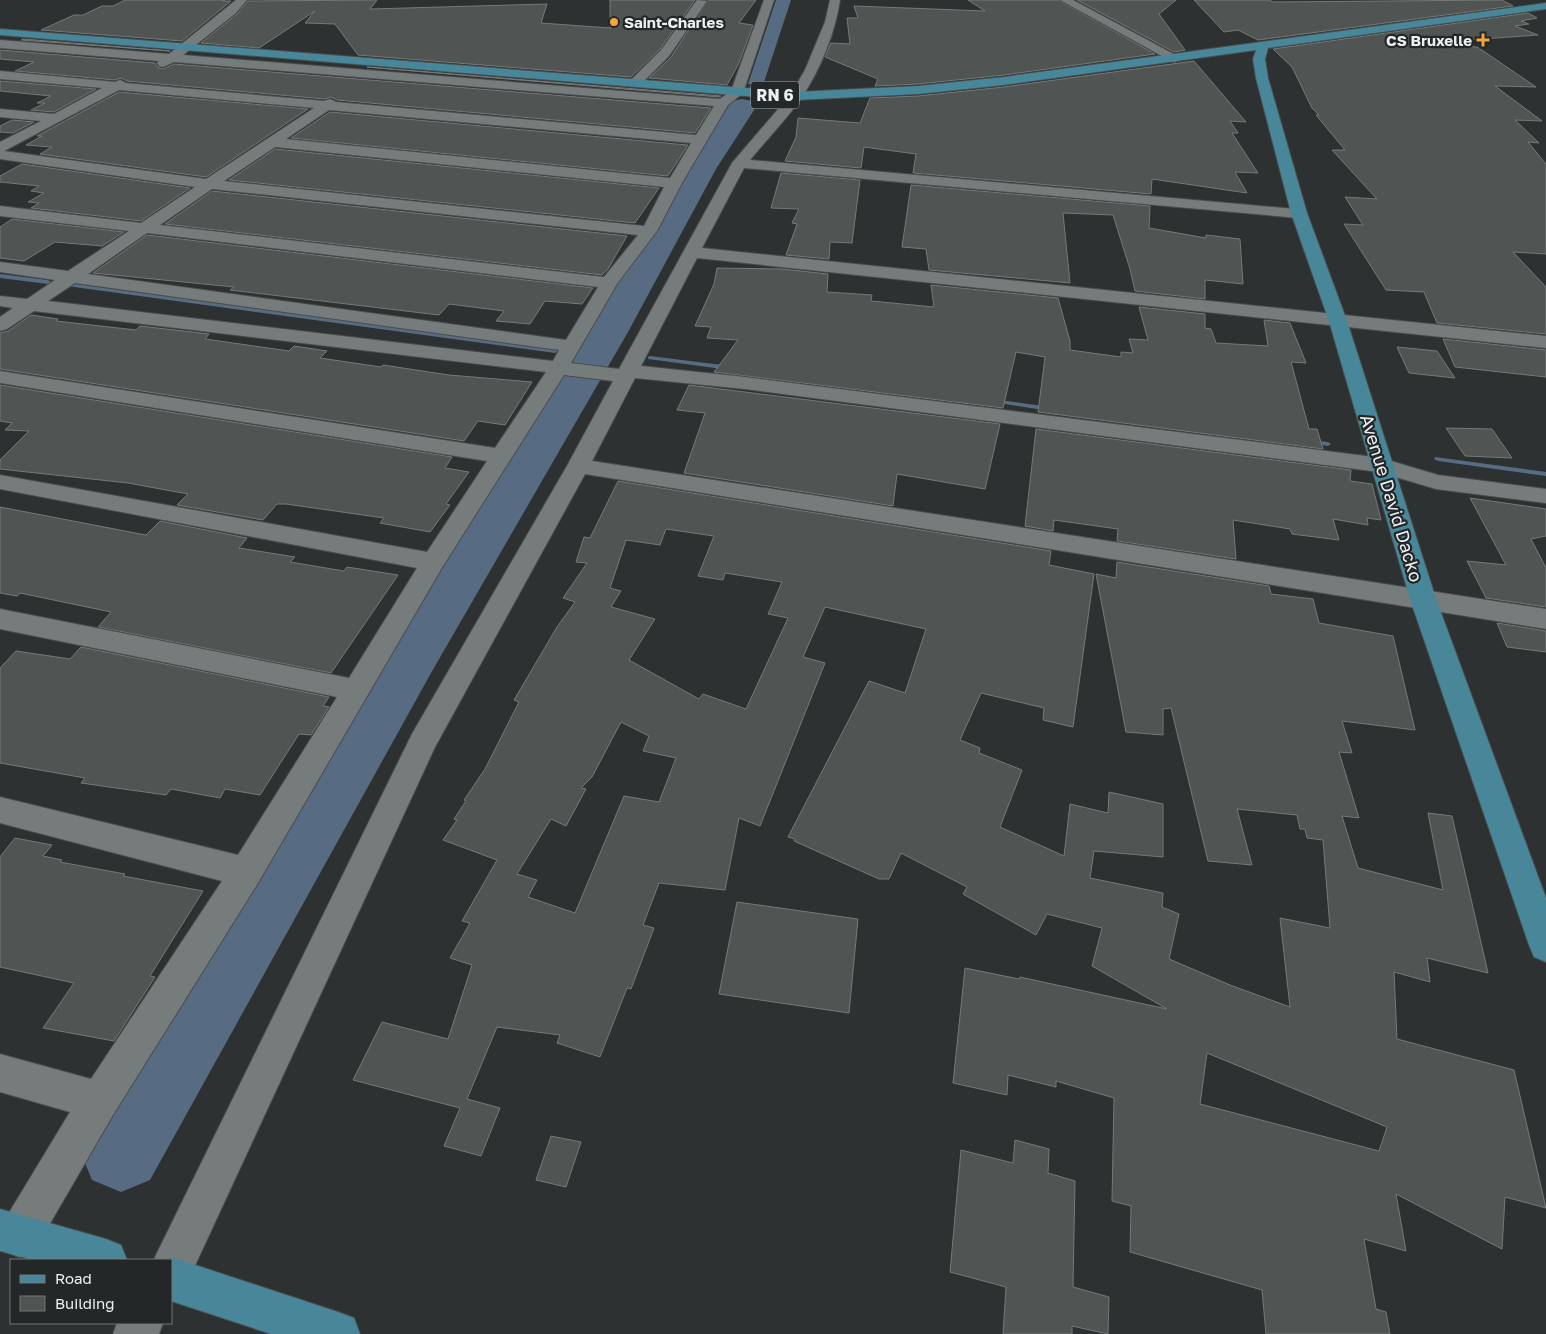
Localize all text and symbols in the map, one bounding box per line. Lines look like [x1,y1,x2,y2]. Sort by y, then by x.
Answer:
place label: Saint-Charles [624,13,724,31]
marker: Saint-Charles [608,16,620,28]
place label: CS Bruxelle [1386,31,1472,49]
marker: CS Bruxelle [1476,33,1490,47]
road number: RN 6 [751,82,799,108]
street label: Avenue David Dacko [1356,412,1428,584]
legend [10,1259,172,1324]
text: Road [55,1269,92,1287]
text: Building [55,1294,115,1312]

